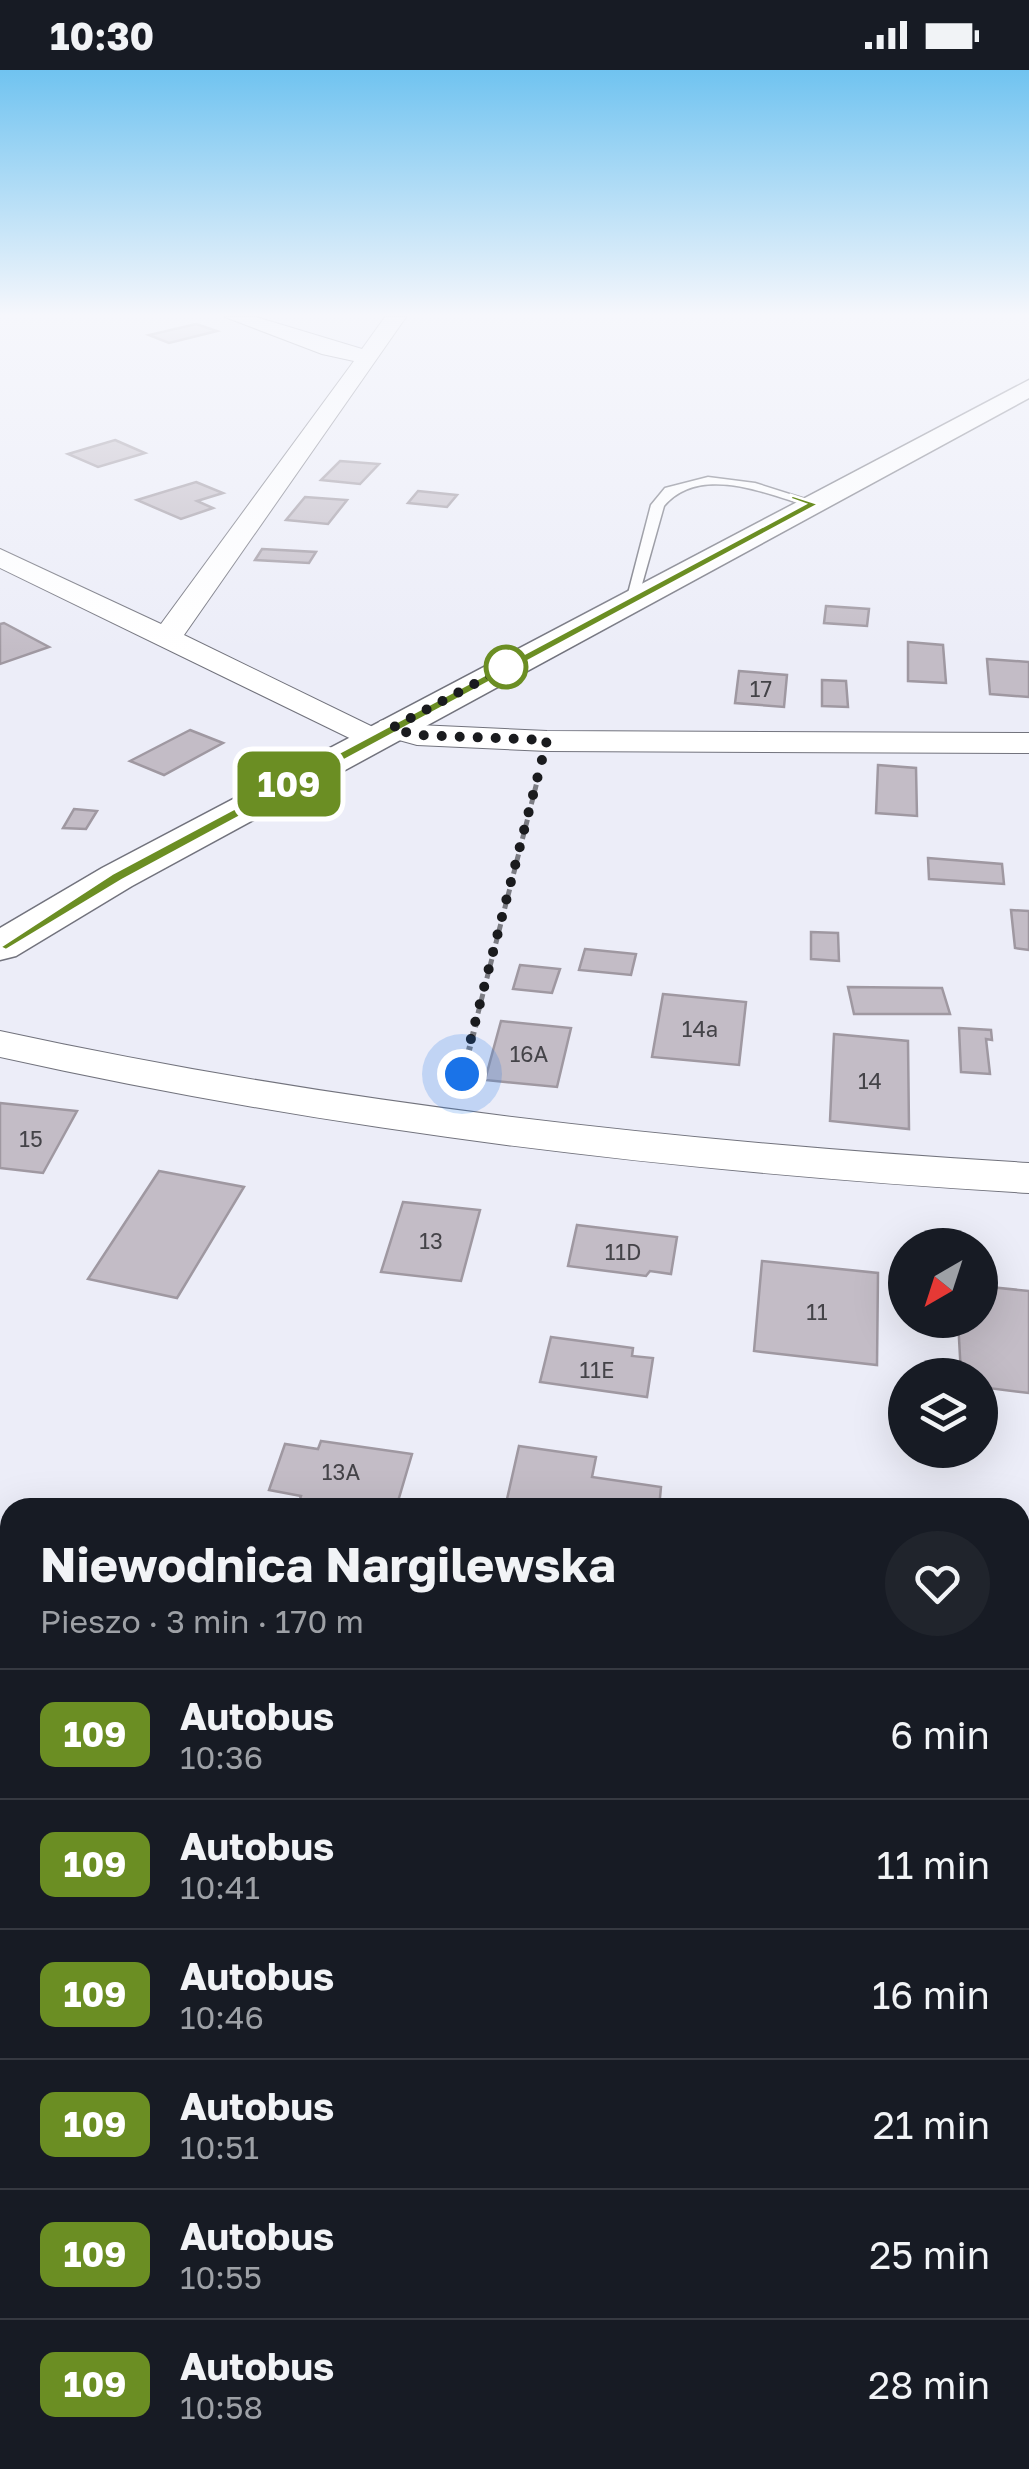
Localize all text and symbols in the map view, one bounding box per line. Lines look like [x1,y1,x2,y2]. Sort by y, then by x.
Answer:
text: 10:30 [50,13,154,58]
unlabelled marker [485,646,527,688]
house number: 17 [750,675,772,702]
line badge: 109 [232,752,346,816]
text: 109 [257,763,321,805]
house number: 14a [682,1015,718,1042]
house number: 16A [510,1040,549,1067]
your location [437,1049,487,1099]
house number: 14 [858,1067,882,1094]
house number: 15 [19,1125,43,1152]
house number: 13 [419,1227,443,1254]
north arrow [888,1228,998,1338]
map controls [888,1228,998,1468]
house number: 11D [605,1238,641,1265]
house number: 11 [806,1298,828,1325]
house number: 11E [580,1356,614,1383]
button: layers [888,1358,998,1468]
house number: 13A [322,1458,360,1485]
button: heart [885,1531,990,1636]
text: Niewodnica Nargilewska [40,1535,616,1593]
text: Pieszo · 3 min · 170 m [40,1602,364,1640]
text: Autobus [180,1693,334,1738]
text: 6 min [890,1712,990,1757]
text: 109 [63,1713,127,1755]
text: 10:36 [180,1738,263,1776]
text: Autobus [180,1823,334,1868]
text: 11 min [876,1842,990,1887]
text: 109 [63,1843,127,1885]
text: 10:41 [180,1868,260,1906]
text: Autobus [180,1953,334,1998]
text: 16 min [872,1972,990,2017]
text: 109 [63,1973,127,2015]
text: 10:46 [180,1998,264,2036]
text: Autobus [180,2083,334,2128]
text: 21 min [873,2102,990,2147]
text: 109 [63,2103,127,2145]
text: 10:51 [180,2128,259,2166]
text: Autobus [180,2213,334,2258]
text: 25 min [869,2232,990,2277]
text: 109 [63,2233,127,2275]
text: 10:55 [180,2258,262,2296]
text: Autobus [180,2343,334,2388]
text: 28 min [868,2362,990,2407]
text: 109 [63,2363,127,2405]
text: 10:58 [180,2388,263,2426]

